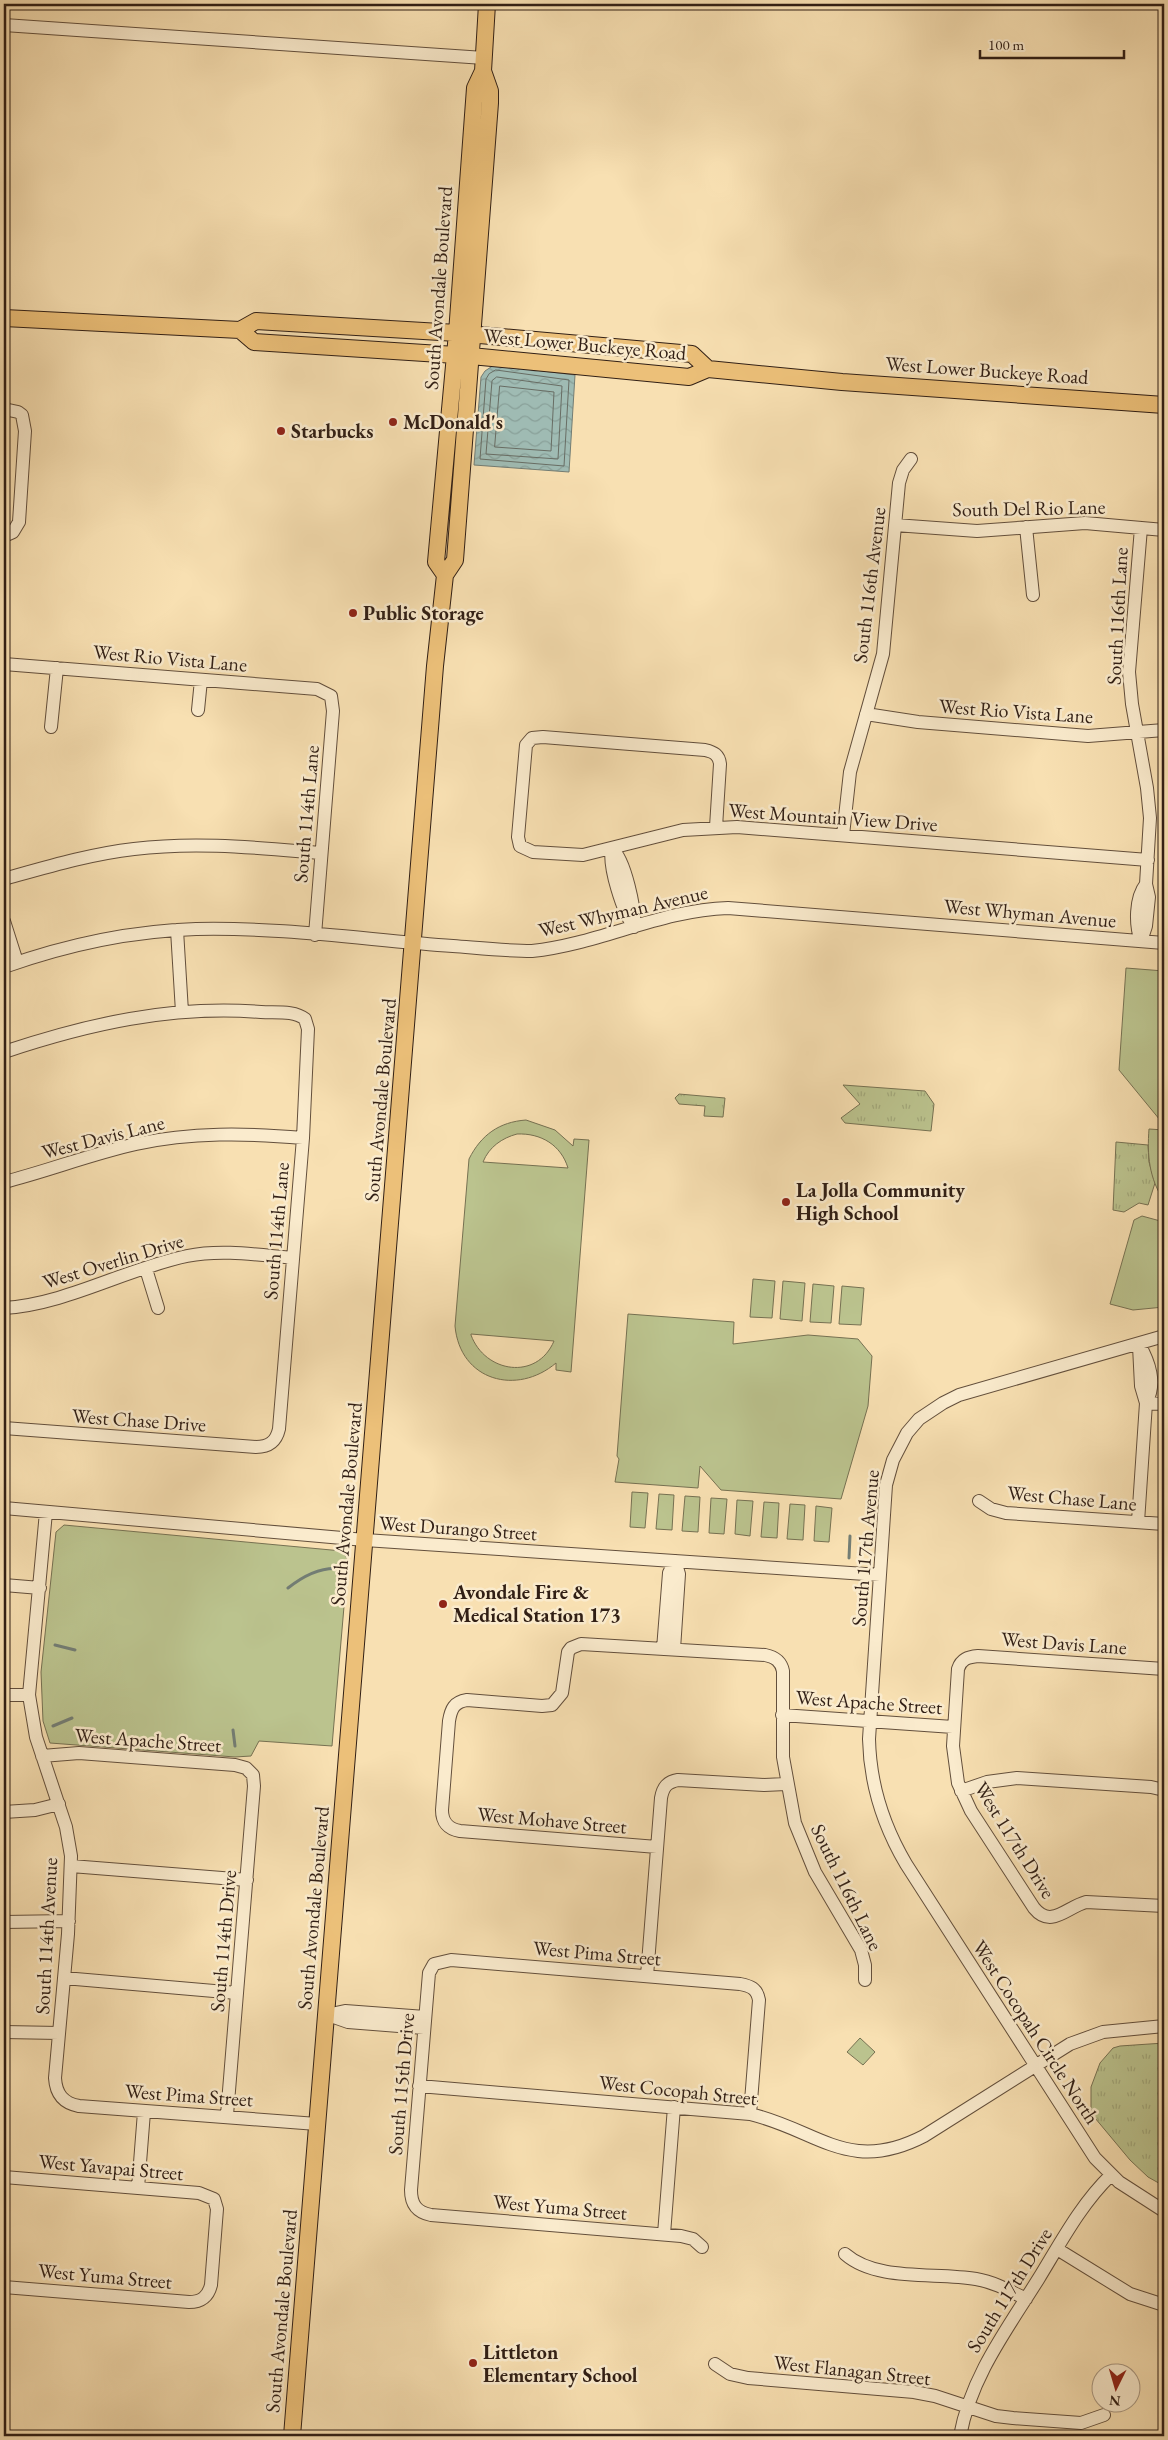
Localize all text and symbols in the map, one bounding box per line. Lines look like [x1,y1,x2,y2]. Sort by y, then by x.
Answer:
scale bar [980,28,1124,60]
text: 100 m [988,35,1025,54]
street label: South Avondale Boulevard [418,184,458,391]
street label: West Lower Buckeye Road [483,322,688,366]
street label: West Lower Buckeye Road [885,350,1090,390]
place label: McDonald's [403,409,503,435]
marker: McDonald's [387,416,399,428]
place label: Starbucks [291,418,373,444]
marker: Starbucks [275,425,287,437]
street label: South Del Rio Lane [952,494,1106,522]
street label: South 116th Avenue [847,505,891,665]
street label: South 116th Lane [1100,546,1134,685]
place label: Public Storage [363,600,484,626]
marker: Public Storage [347,607,359,619]
street label: West Rio Vista Lane [92,638,248,678]
street label: West Rio Vista Lane [938,693,1094,729]
street label: South 114th Lane [287,744,325,884]
street label: West Mountain View Drive [728,797,939,837]
street label: West Whyman Avenue [536,879,710,943]
street label: West Whyman Avenue [943,893,1117,934]
street label: South Avondale Boulevard [358,996,402,1203]
street label: West Davis Lane [39,1109,167,1165]
street label: South 114th Lane [257,1161,295,1301]
place label: La Jolla Community High School [796,1177,965,1226]
marker: La Jolla Community High School [780,1196,792,1208]
street label: West Overlin Drive [39,1227,187,1295]
street label: South Avondale Boulevard [324,1400,368,1607]
street label: West Chase Drive [71,1402,207,1438]
street label: South 117th Avenue [845,1468,885,1627]
street label: West Chase Lane [1006,1479,1138,1517]
street label: West Durango Street [378,1510,539,1547]
place label: Avondale Fire & Medical Station 173 [452,1579,621,1628]
marker: Avondale Fire & Medical Station 173 [437,1598,449,1610]
street label: West Davis Lane [1000,1626,1128,1660]
street label: West Apache Street [795,1684,944,1720]
street label: West Apache Street [74,1722,223,1758]
street label: West 117th Drive [969,1777,1061,1903]
street label: West Mohave Street [476,1801,629,1840]
street label: South Avondale Boulevard [291,1804,335,2011]
street label: South 116th Lane [805,1819,889,1955]
street label: South 114th Avenue [29,1857,63,2015]
street label: South 114th Drive [204,1869,242,2013]
street label: West Pima Street [532,1934,663,1972]
street label: West Cocopah Circle North [967,1935,1105,2129]
street label: South 115th Drive [382,2012,420,2156]
street label: West Cocopah Street [598,2069,759,2111]
street label: West Pima Street [124,2078,255,2112]
street label: West Yavapai Street [38,2148,185,2186]
street label: West Yuma Street [492,2188,629,2226]
street label: South Avondale Boulevard [259,2207,303,2414]
street label: South 117th Drive [960,2223,1058,2357]
street label: West Yuma Street [37,2257,174,2295]
place label: Littleton Elementary School [483,2339,638,2388]
street label: West Flanagan Street [772,2349,932,2391]
marker: Littleton Elementary School [467,2357,479,2369]
north arrow [1090,2362,1140,2412]
text: N [1108,2391,1121,2410]

